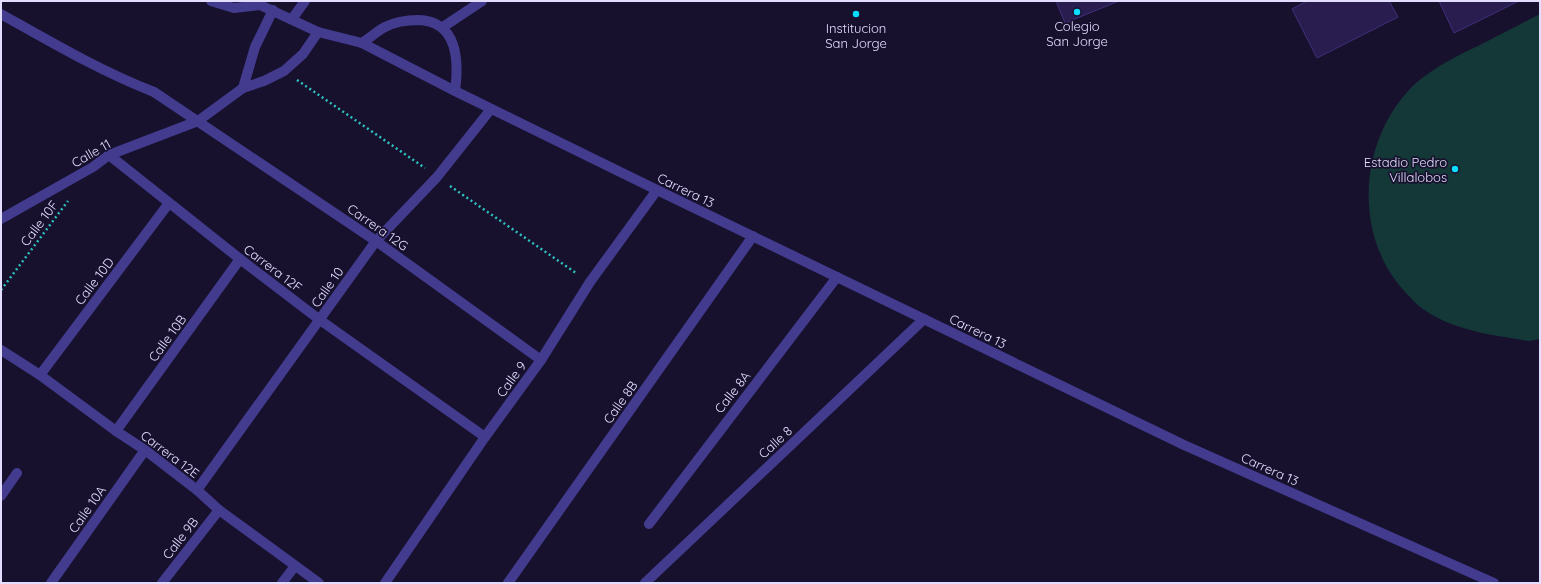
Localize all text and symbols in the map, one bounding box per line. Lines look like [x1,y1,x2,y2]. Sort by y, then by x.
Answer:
marker: Colegio San Jorge [1072,7,1082,17]
marker: Institucion San Jorge [851,9,861,19]
place label: Colegio San Jorge [1046,18,1108,49]
place label: Institucion San Jorge [825,20,887,51]
street label: Calle 11 [68,135,114,171]
place label: Estadio Pedro Villalobos [1364,154,1447,185]
marker: Estadio Pedro Villalobos [1450,164,1460,174]
street label: Carrera 13 [655,169,717,211]
street label: Calle 10F [17,197,61,249]
street label: Carrera 12G [344,200,412,254]
street label: Carrera 12F [241,241,305,295]
street label: Calle 10D [71,254,117,308]
street label: Calle 10 [307,263,347,310]
street label: Carrera 13 [947,310,1009,352]
street label: Calle 10B [145,311,189,365]
street label: Calle 9 [493,358,529,400]
street label: Calle 8A [711,367,754,416]
street label: Calle 8B [600,378,640,426]
street label: Calle 8 [755,422,795,462]
street label: Carrera 12E [138,427,202,481]
street label: Carrera 13 [1239,449,1301,489]
street label: Calle 10A [65,482,109,536]
street label: Calle 9B [159,514,201,562]

